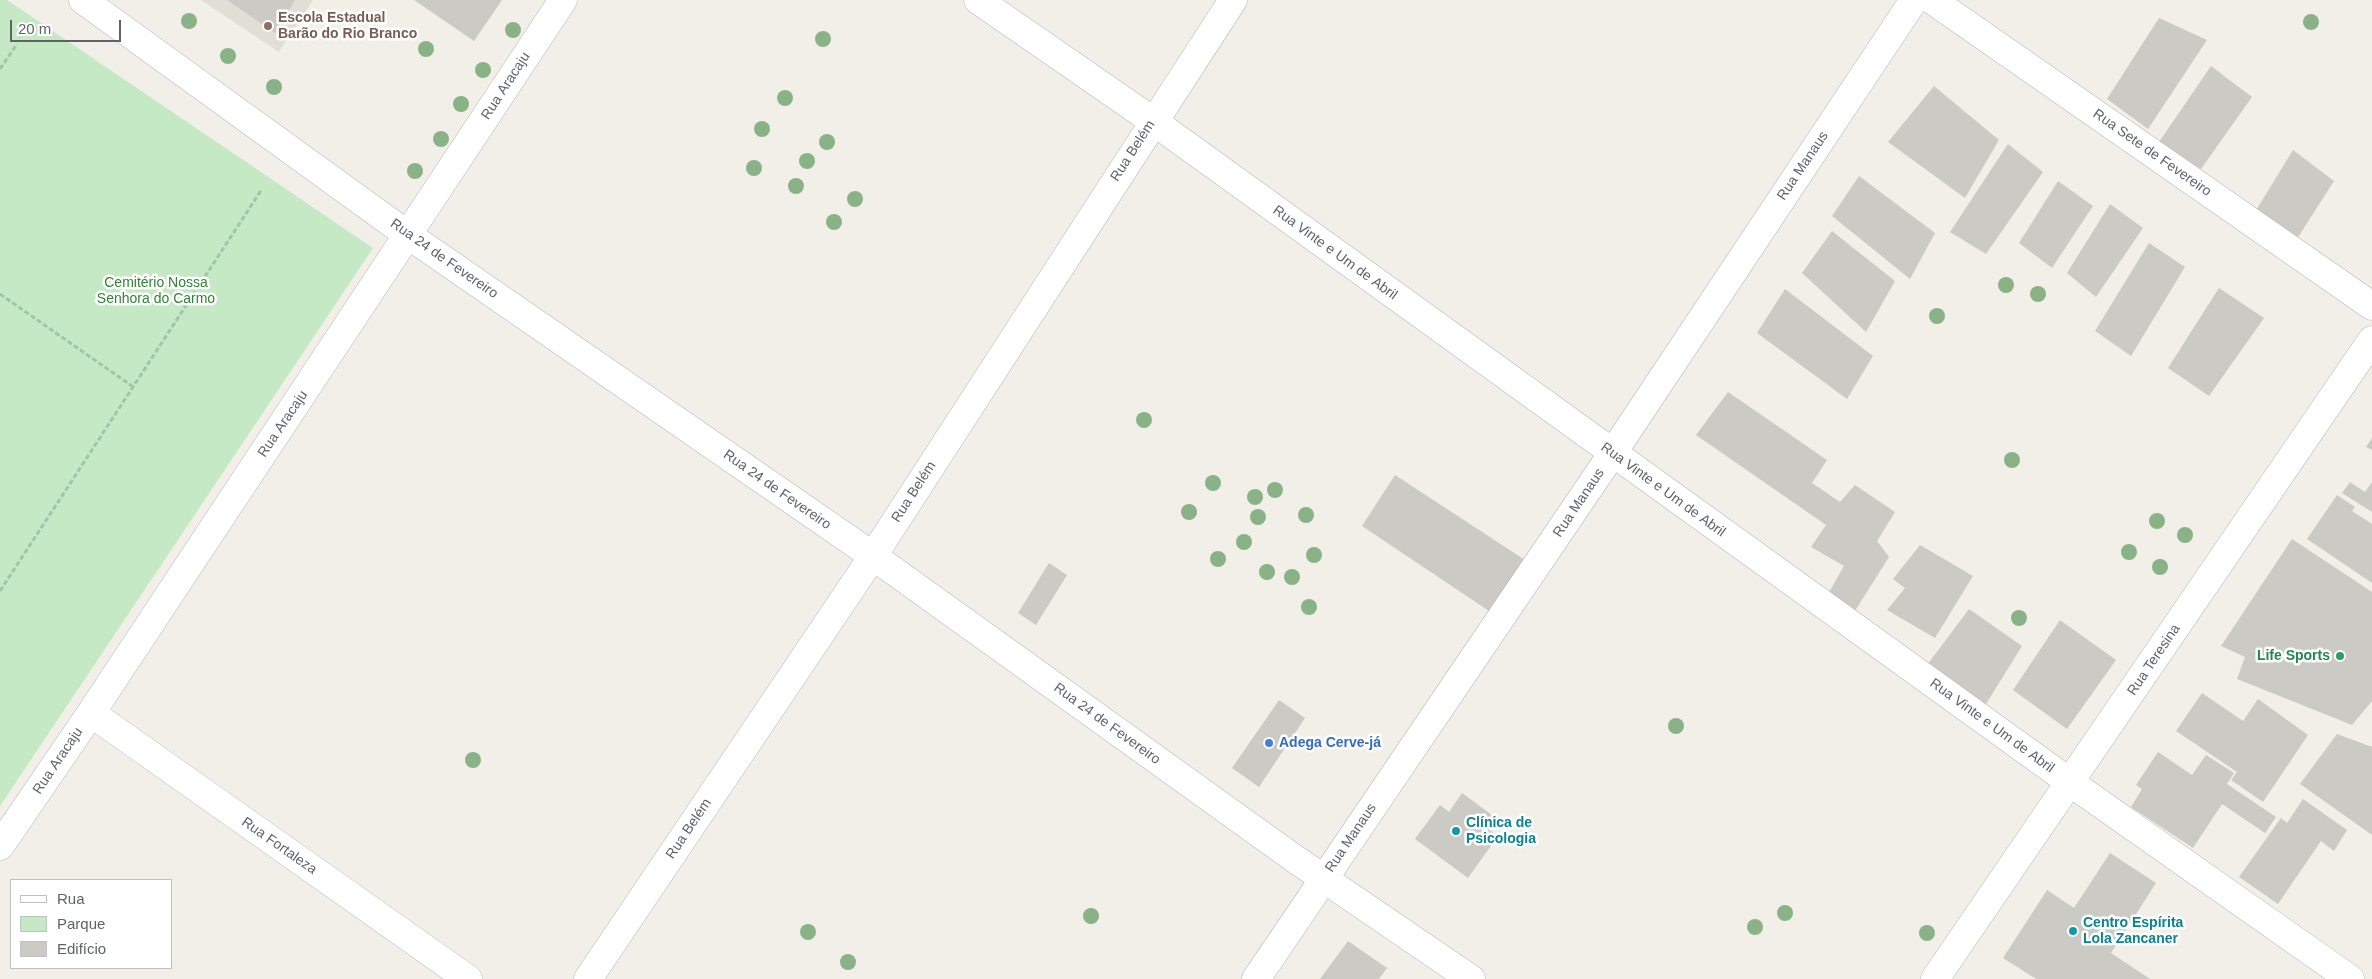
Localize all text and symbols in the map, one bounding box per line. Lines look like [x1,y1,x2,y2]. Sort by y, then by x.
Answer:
scale bar [12,10,124,42]
place label: Escola Estadual Barão do Rio Branco [278,10,417,42]
text: 20 m [18,20,51,37]
marker: Escola Estadual Barão do Rio Branco [262,20,274,32]
street label: Rua Aracaju [478,49,534,123]
street label: Rua Sete de Fevereiro [2089,106,2215,200]
street label: Rua Belém [1107,117,1159,185]
street label: Rua Manaus [1774,128,1832,204]
street label: Rua Vinte e Um de Abril [1269,202,1401,304]
street label: Rua 24 de Fevereiro [387,216,501,302]
park label: Cemitério Nossa Senhora do Carmo [97,275,215,308]
street label: Rua Aracaju [254,387,312,461]
street label: Rua Vinte e Um de Abril [1597,439,1729,541]
street label: Rua 24 de Fevereiro [720,447,834,533]
street label: Rua Belém [888,458,940,526]
street label: Rua Manaus [1550,465,1608,541]
street label: Rua Teresina [2124,621,2184,699]
place label: Life Sports [2257,648,2330,664]
marker: Life Sports [2334,650,2346,662]
street label: Rua Vinte e Um de Abril [1926,675,2058,777]
street label: Rua 24 de Fevereiro [1050,680,1164,768]
street label: Rua Aracaju [29,724,87,798]
place label: Adega Cerve-já [1279,735,1381,751]
marker: Adega Cerve-já [1263,737,1275,749]
street label: Rua Belém [663,796,715,862]
street label: Rua Manaus [1322,800,1380,876]
street label: Rua Fortaleza [238,814,320,878]
place label: Clínica de Psicologia [1466,815,1536,848]
marker: Clínica de Psicologia [1450,825,1462,837]
legend [10,879,172,969]
text: Rua [57,890,85,907]
text: Parque [57,915,105,932]
place label: Centro Espírita Lola Zancaner [2083,915,2183,948]
marker: Centro Espírita Lola Zancaner [2067,925,2079,937]
text: Edifício [57,940,106,957]

